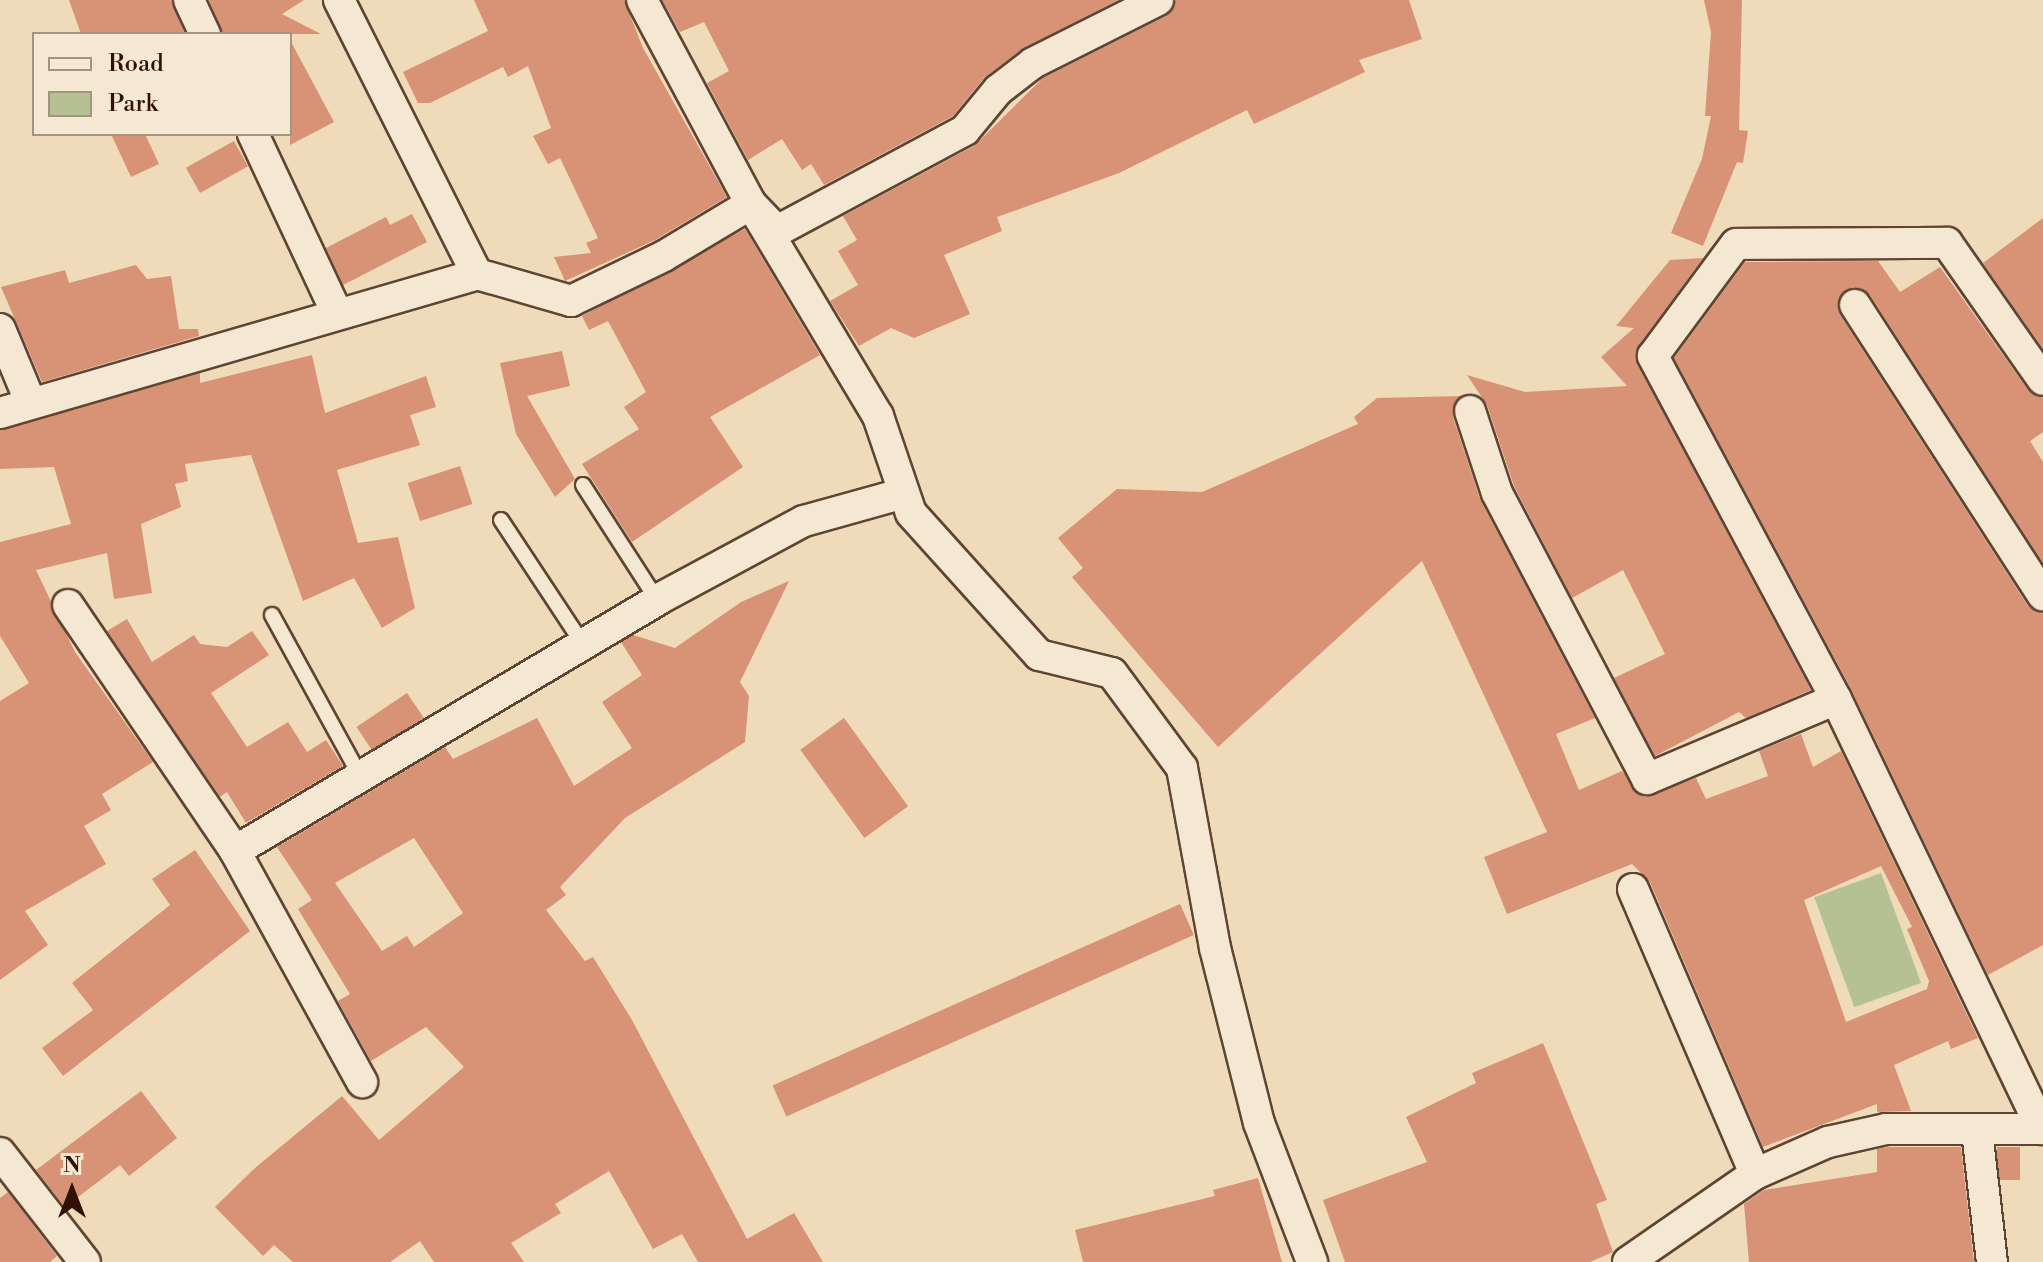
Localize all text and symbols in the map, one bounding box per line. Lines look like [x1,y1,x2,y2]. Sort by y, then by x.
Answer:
legend [32,32,292,136]
text: Road [108,49,164,79]
text: Park [108,89,158,119]
north arrow [32,1150,112,1230]
text: N [63,1152,81,1179]

